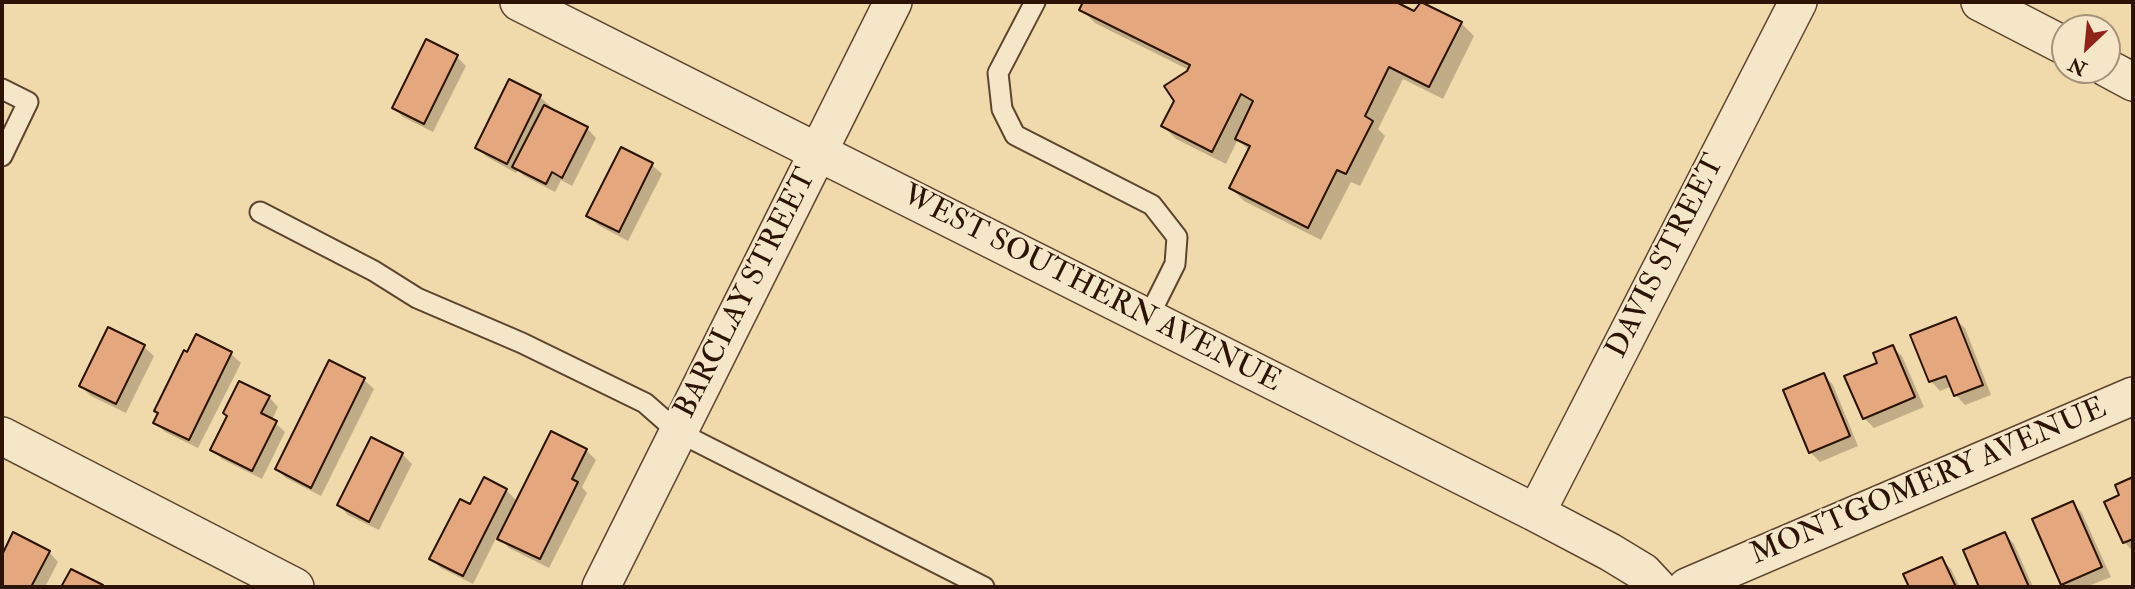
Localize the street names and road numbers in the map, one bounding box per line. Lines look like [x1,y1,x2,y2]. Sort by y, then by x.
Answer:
street label: DAVIS STREET [1600,149,1734,365]
street label: BARCLAY STREET [669,163,825,425]
street label: WEST SOUTHERN AVENUE [896,179,1286,401]
street label: MONTGOMERY AVENUE [1746,392,2112,574]

